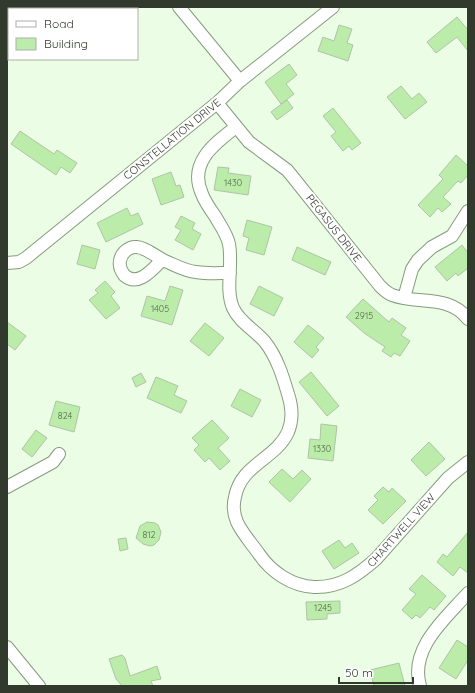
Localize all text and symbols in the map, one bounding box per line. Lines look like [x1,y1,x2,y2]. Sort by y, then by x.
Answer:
legend [8,8,138,60]
text: Road [44,16,74,31]
text: Building [44,36,88,51]
street label: CONSTELLATION DRIVE [120,95,224,183]
house number: 1430 [224,177,242,188]
street label: PEGASUS DRIVE [303,191,365,265]
house number: 1405 [151,303,169,314]
house number: 2915 [355,310,373,321]
house number: 824 [58,410,72,421]
house number: 1330 [313,443,331,454]
street label: CHARTWELL VIEW [364,490,438,570]
house number: 812 [142,529,156,540]
house number: 1245 [314,602,332,613]
scale bar [339,659,413,685]
text: 50 m [345,665,373,680]

